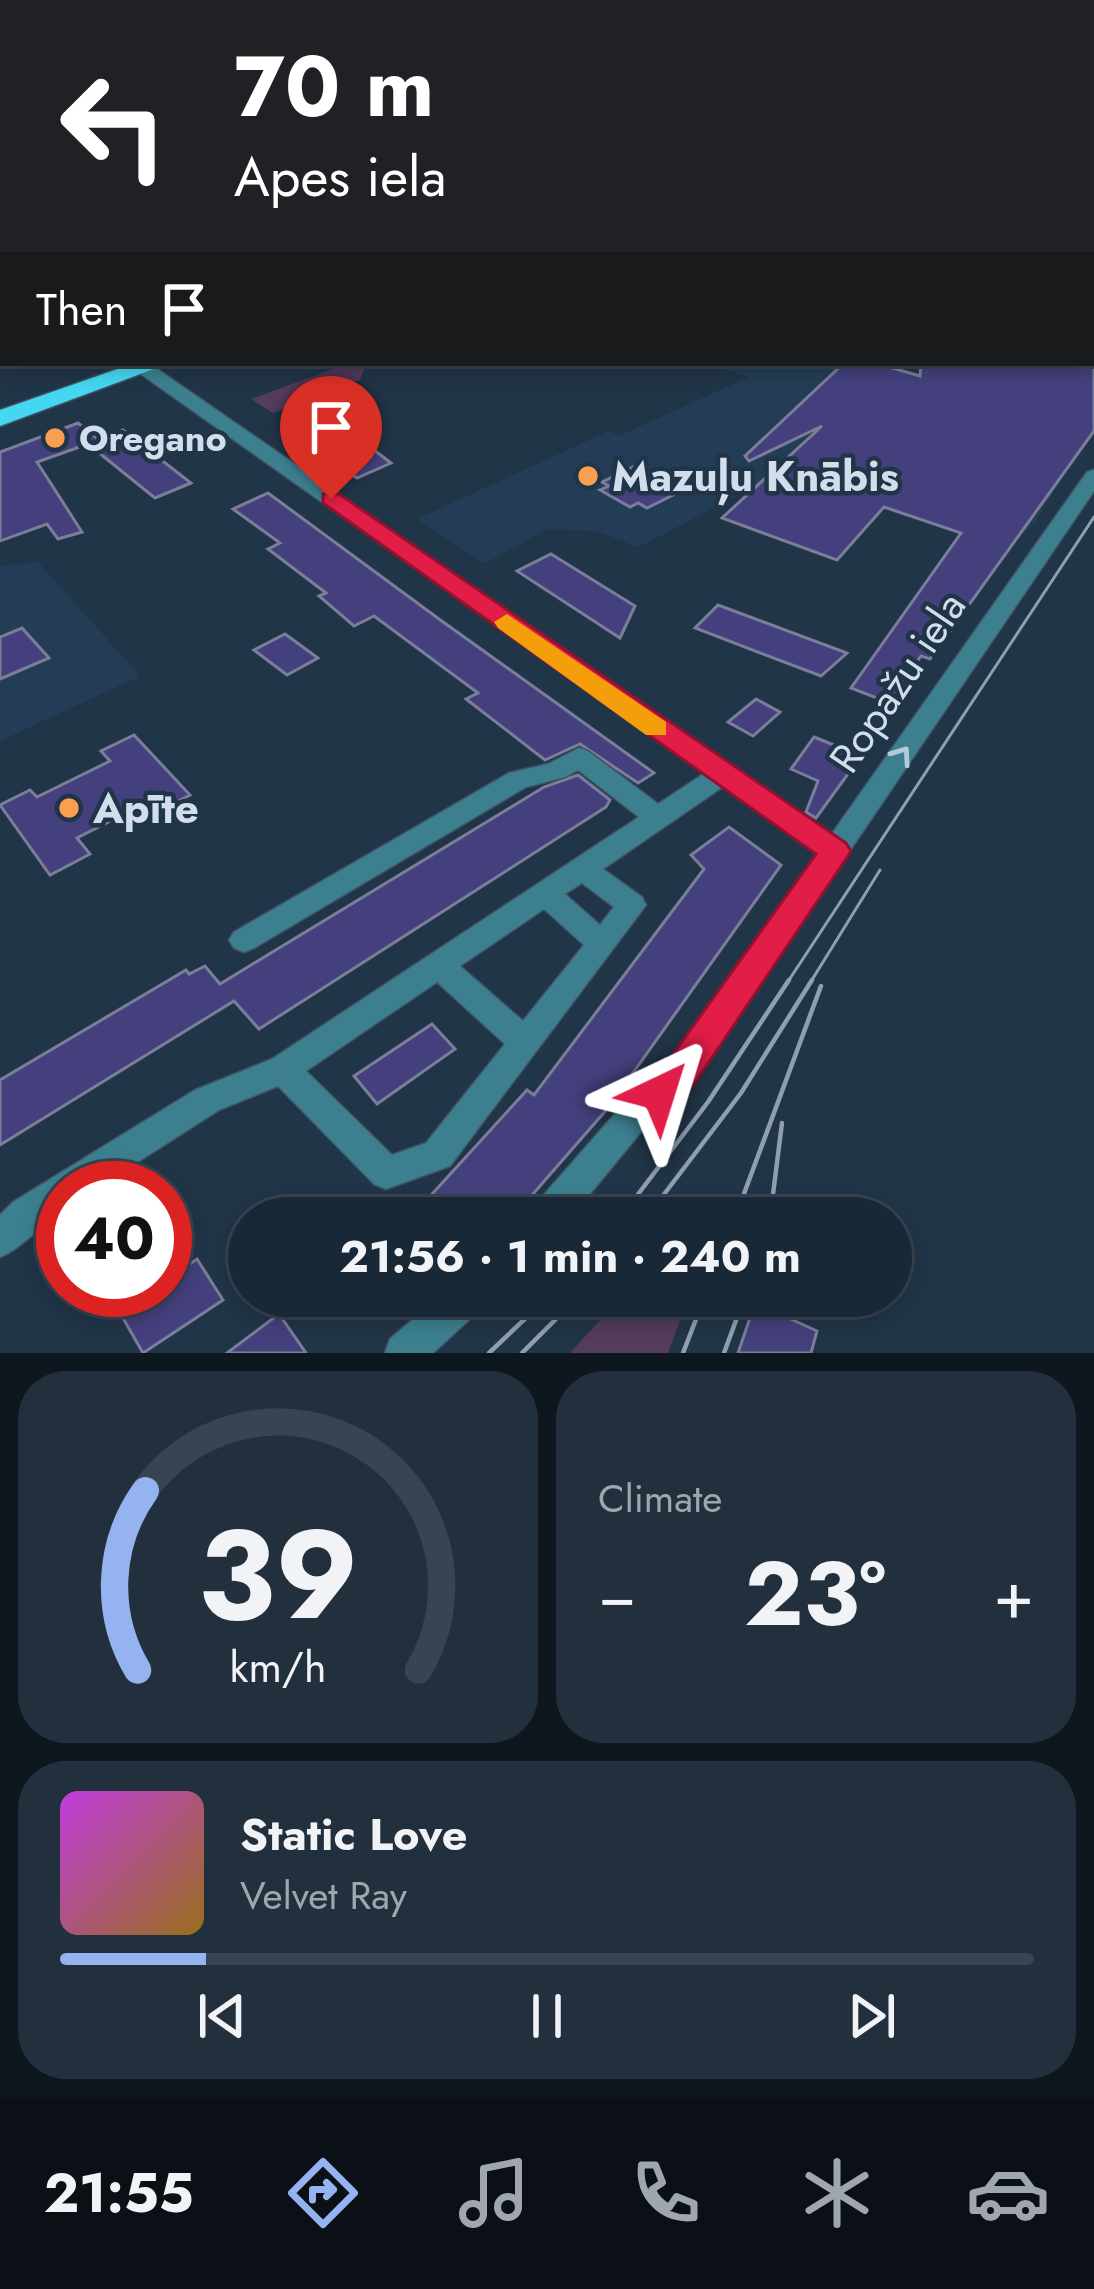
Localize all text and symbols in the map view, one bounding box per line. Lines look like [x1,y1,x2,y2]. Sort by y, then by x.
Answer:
text: 70 m [234,26,434,148]
icon: left [36,48,192,204]
text: Apes iela [234,138,446,216]
icon: arrive [151,276,217,342]
text: Then [36,277,127,342]
pin [280,376,382,499]
icon: arrive [298,394,364,460]
place label: Oregano [79,412,227,464]
marker: Oregano [42,425,68,451]
place label: Mazuļu Knābis [612,446,899,507]
marker: Mazuļu Knābis [575,463,601,489]
street label: Ropažu iela [814,580,980,785]
one-way arrow [888,746,910,768]
place label: Apīte [92,778,199,839]
marker: Apīte [56,795,82,821]
position arrow [596,1030,722,1156]
speed limit sign: 40 [36,1161,192,1317]
text: 21:56 · 1 min · 240 m [339,1224,801,1289]
text: Climate [598,1470,722,1527]
text: 39 [197,1485,358,1666]
text: 23° [744,1529,886,1659]
text: − [598,1547,637,1643]
text: + [993,1547,1034,1643]
text: km/h [230,1636,326,1698]
text: Static Love [240,1802,468,1867]
text: Velvet Ray [240,1867,407,1924]
icon: previous [189,1983,255,2049]
icon: pause [514,1983,580,2049]
icon: next [839,1983,905,2049]
icon: directions [281,2151,365,2235]
icon: music [452,2151,536,2235]
icon: phone [624,2151,708,2235]
icon: climate [795,2151,879,2235]
icon: car [966,2151,1050,2235]
text: 21:55 [44,2154,194,2232]

